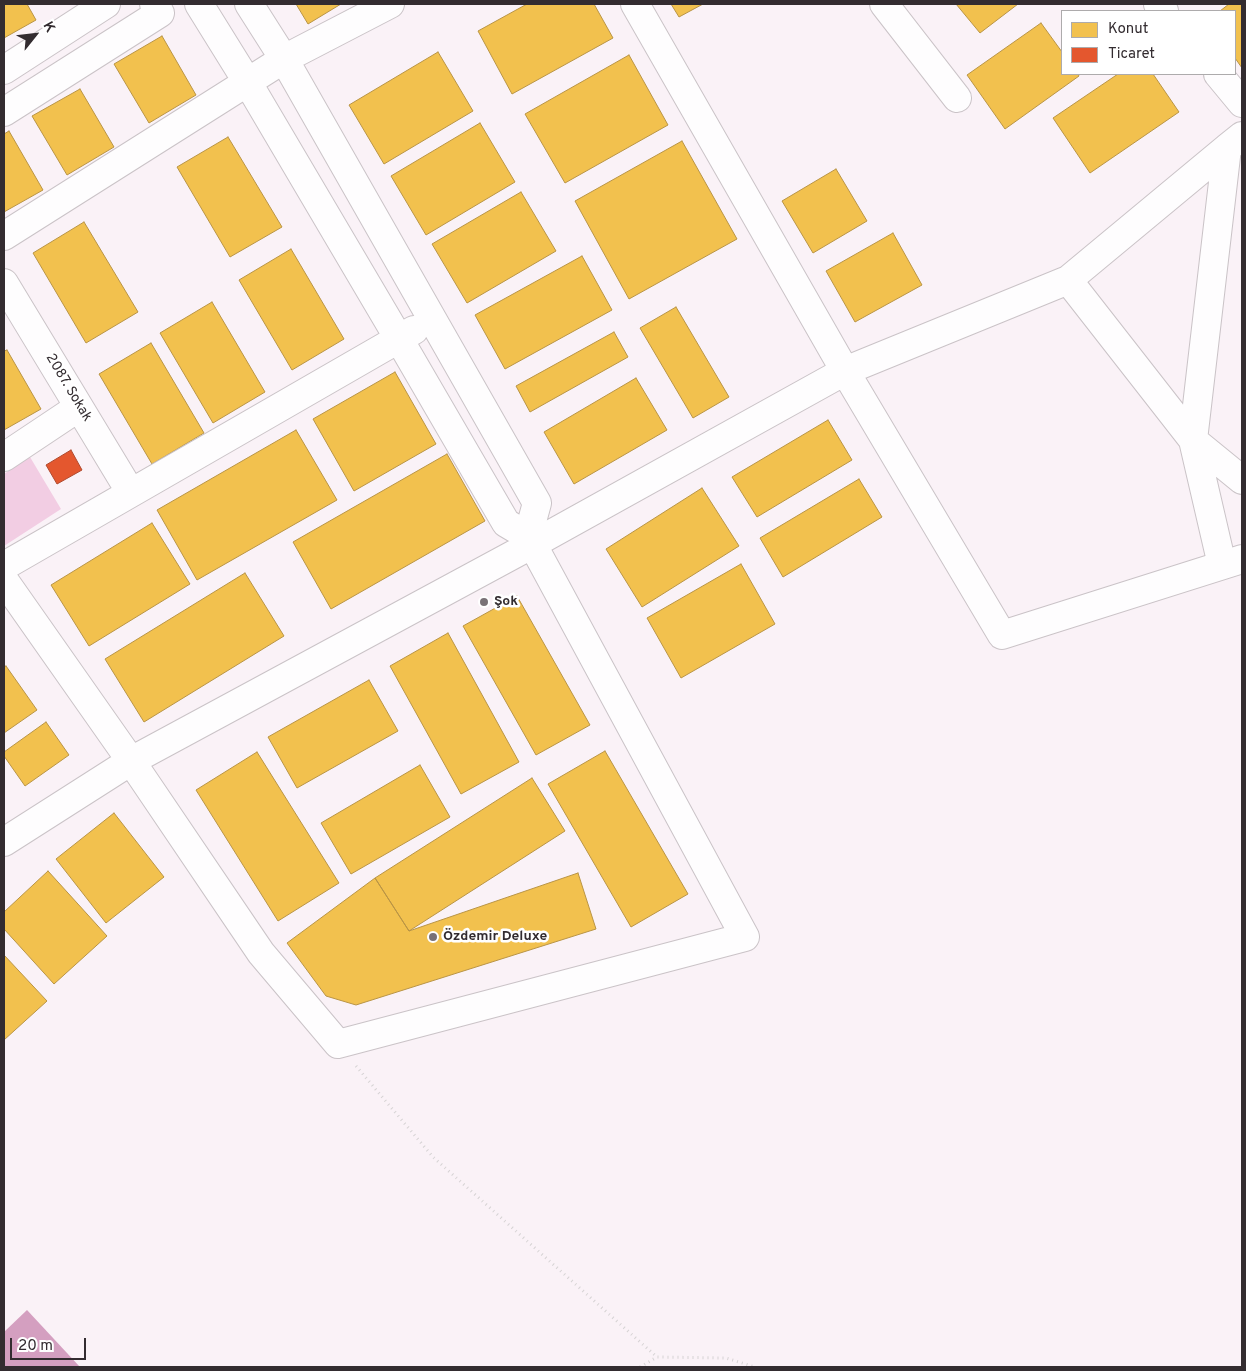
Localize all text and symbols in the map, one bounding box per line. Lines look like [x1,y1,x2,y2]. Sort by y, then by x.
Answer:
north arrow [10,10,60,60]
legend [1061,10,1236,75]
text: K [39,19,58,36]
text: Konut [1108,20,1148,39]
text: Ticaret [1108,45,1155,64]
street label: 2087. Sokak [41,351,95,425]
place label: Şok [494,594,518,610]
marker: Şok [478,596,490,608]
place label: Özdemir Deluxe [443,929,547,945]
marker: Özdemir Deluxe [427,931,439,943]
scale bar [12,1328,89,1360]
text: 20 m [18,1337,53,1356]

